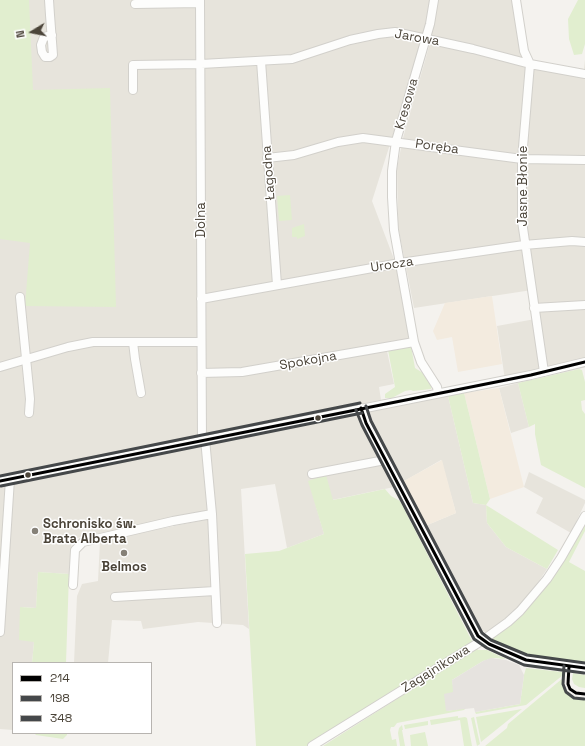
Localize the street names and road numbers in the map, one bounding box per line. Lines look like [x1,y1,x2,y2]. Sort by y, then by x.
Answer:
street label: Jarowa [393,26,441,50]
street label: Kresowa [392,76,422,132]
street label: Poręba [414,136,460,158]
street label: Łagodna [259,145,279,201]
street label: Jasne Błonie [515,146,531,226]
street label: Dolna [193,202,209,238]
street label: Urocza [369,254,415,276]
street label: Spokojna [278,348,338,374]
street label: Zagajnikowa [399,642,473,696]

